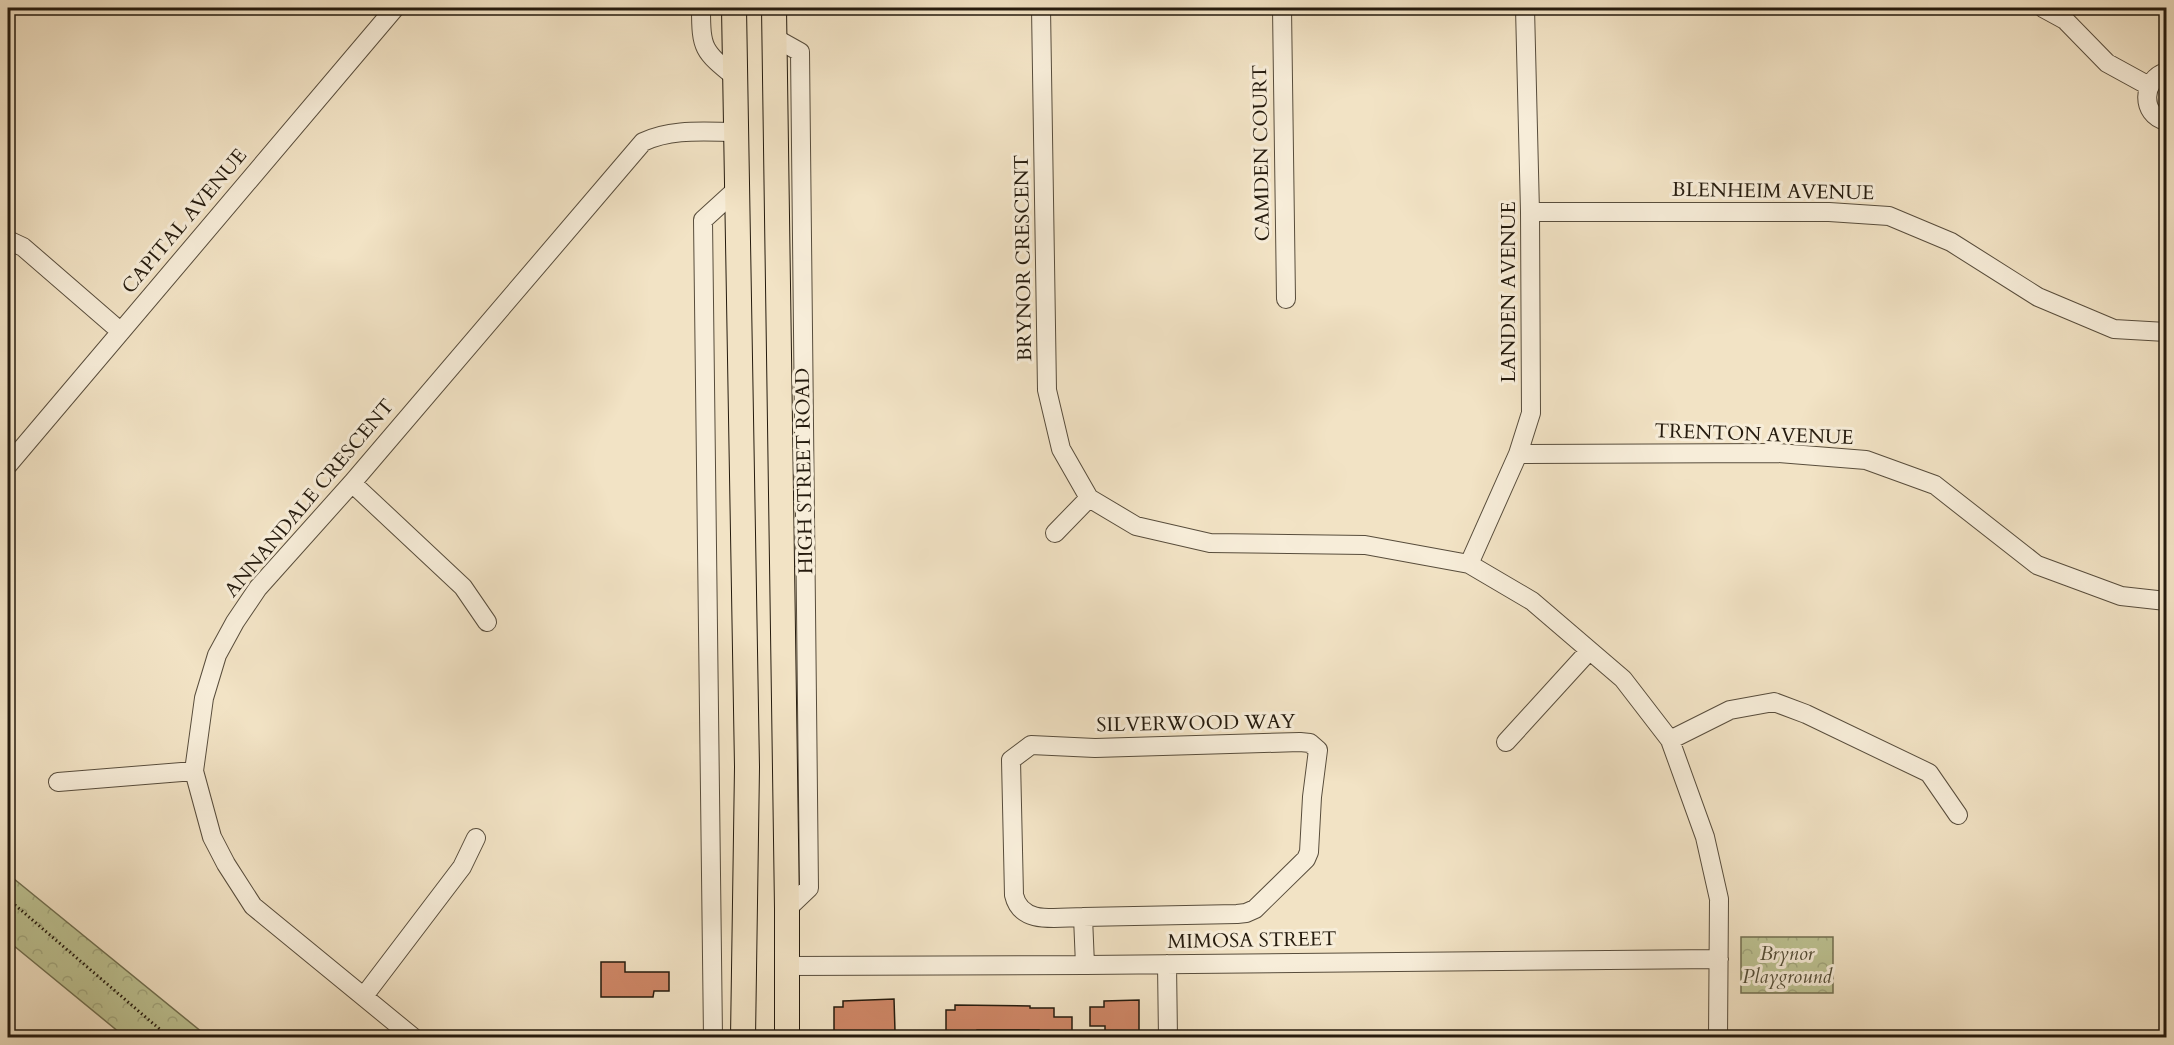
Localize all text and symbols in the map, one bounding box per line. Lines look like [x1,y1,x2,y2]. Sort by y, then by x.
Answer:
street label: CAMDEN COURT [1246,64,1276,242]
street label: CAPITAL AVENUE [115,143,253,299]
street label: BRYNOR CRESCENT [1008,154,1038,362]
street label: BLENHEIM AVENUE [1672,176,1874,206]
street label: LANDEN AVENUE [1495,201,1522,383]
street label: HIGH STREET ROAD [789,368,819,574]
street label: ANNANDALE CRESCENT [218,393,400,603]
street label: TRENTON AVENUE [1654,417,1854,451]
street label: SILVERWOOD WAY [1096,708,1296,738]
street label: MIMOSA STREET [1167,925,1337,955]
park label: Brynor Playground [1742,940,1833,990]

